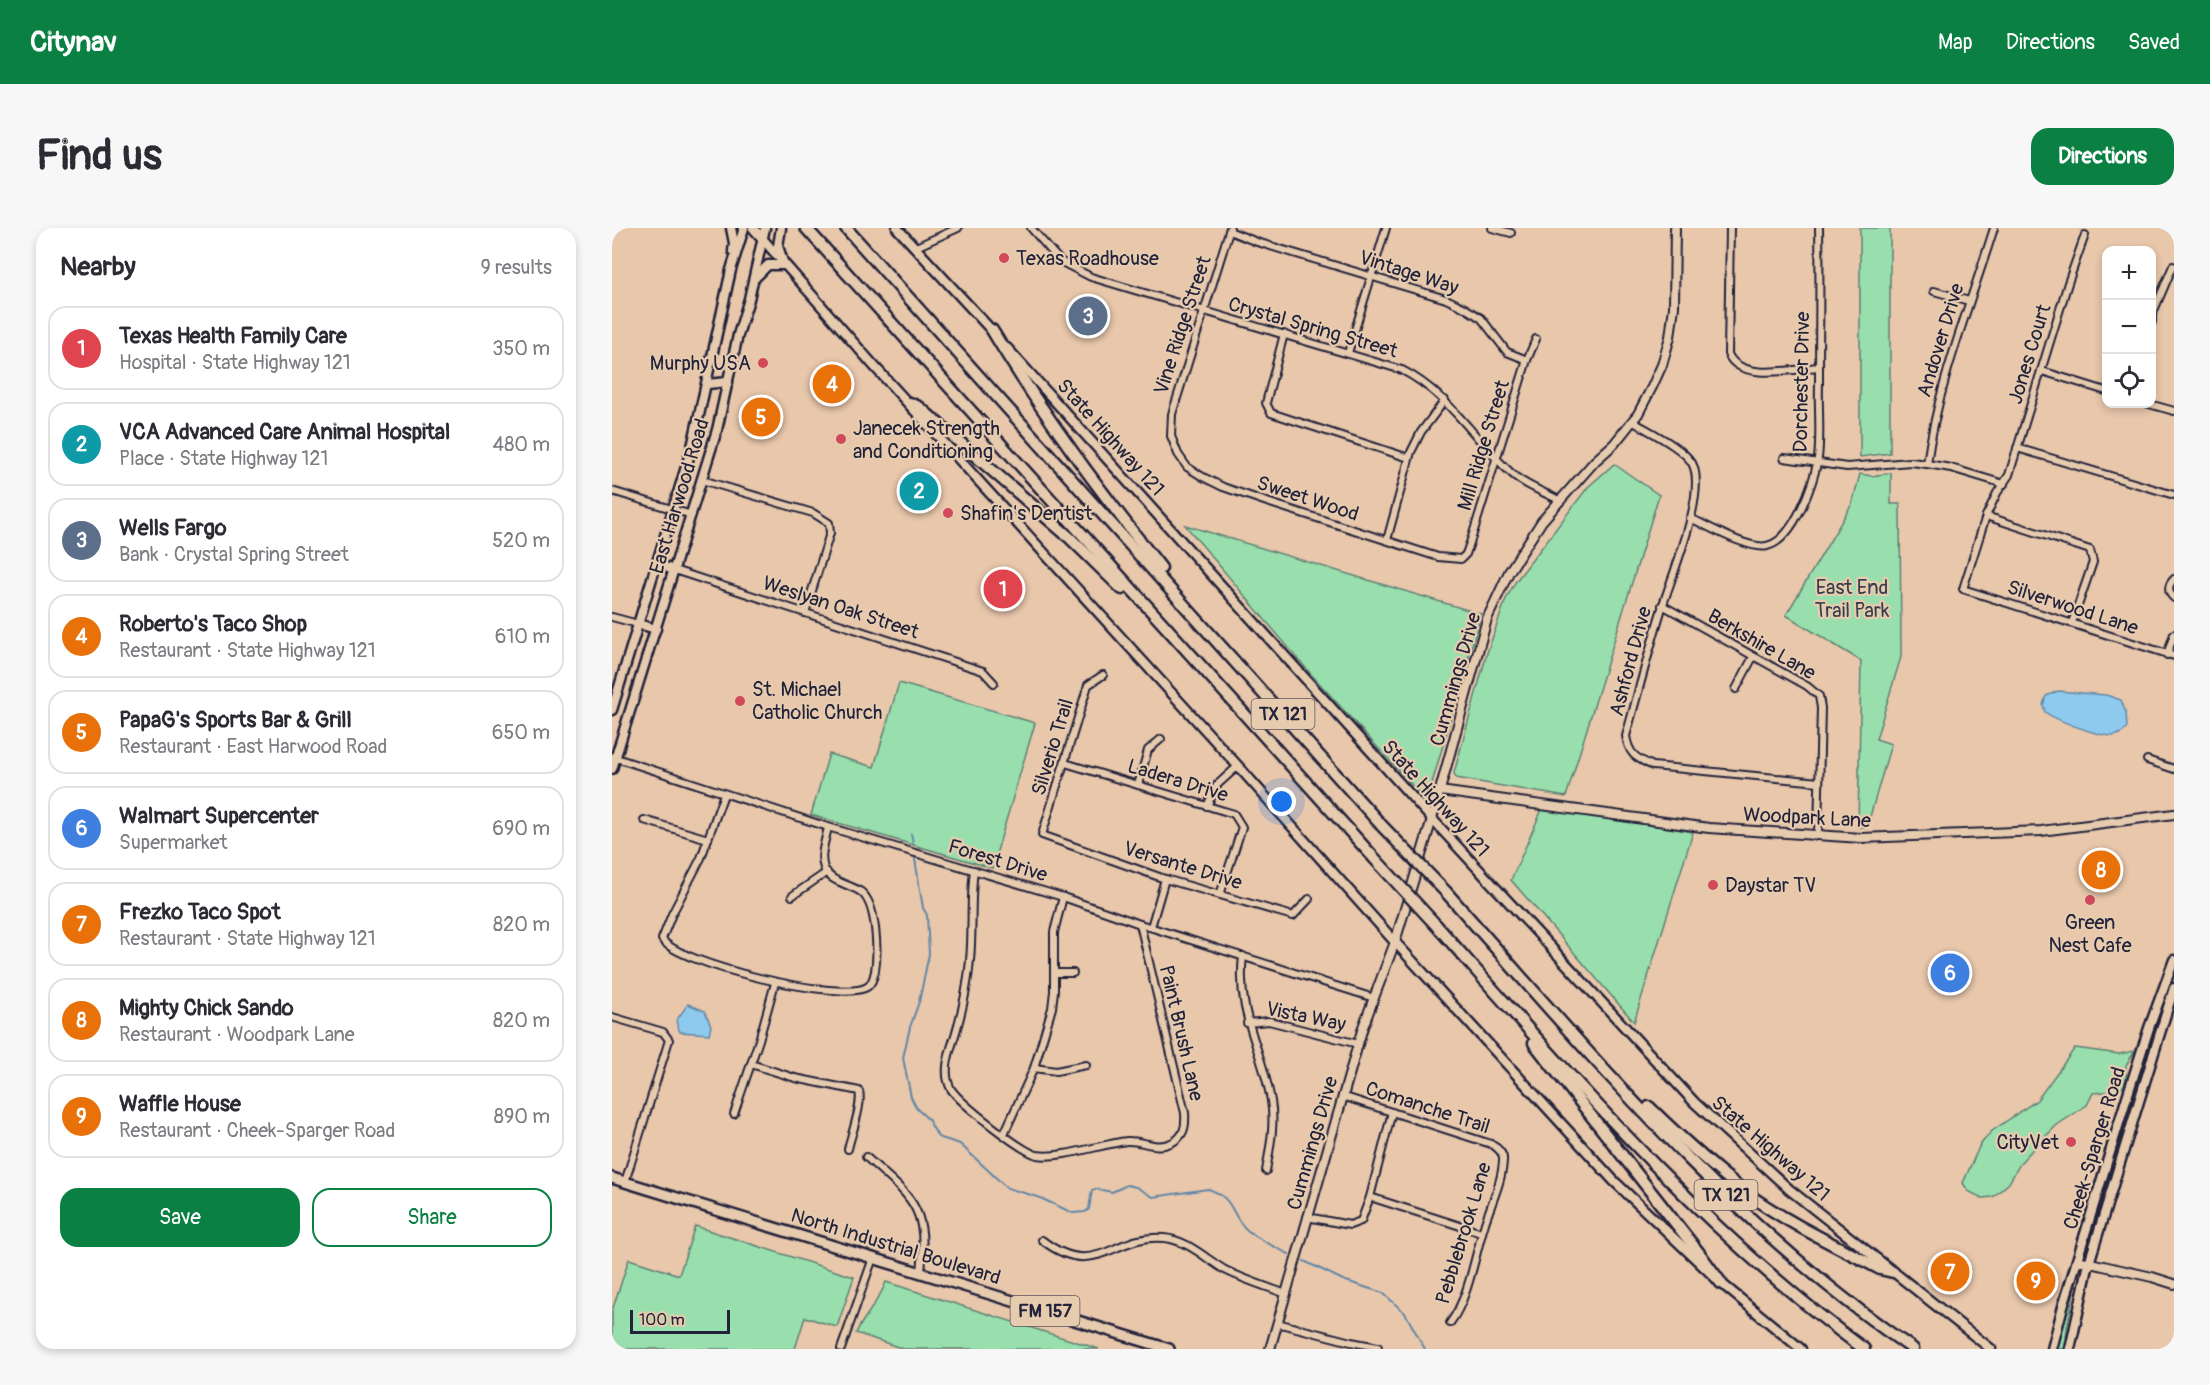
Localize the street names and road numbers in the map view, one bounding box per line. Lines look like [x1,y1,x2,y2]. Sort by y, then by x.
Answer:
street label: Vintage Way [1356,245,1462,300]
street label: Vine Ridge Street [1148,252,1217,398]
street label: Andover Drive [1911,280,1970,400]
street label: Crystal Spring Street [1225,291,1401,364]
street label: Jones Court [2002,300,2057,407]
street label: Dorchester Drive [1788,311,1815,453]
street label: State Highway 121 [1051,374,1170,501]
street label: Mill Ridge Street [1452,376,1515,513]
street label: East Harwood Road [644,416,715,577]
street label: Sweet Wood [1254,470,1362,527]
street label: Weslyan Oak Street [760,570,923,645]
street label: Silverwood Lane [2004,575,2142,640]
street label: Ashford Drive [1604,603,1657,719]
street label: Berkshire Lane [1703,603,1820,686]
street label: Cummings Drive [1424,609,1487,749]
street label: Silverio Trail [1026,696,1079,799]
road number: TX 121 [1252,699,1314,729]
street label: State Highway 121 [1376,735,1495,862]
street label: Ladera Drive [1125,753,1231,808]
street label: Woodpark Lane [1742,802,1872,833]
street label: Forest Drive [945,834,1051,887]
street label: Versante Drive [1121,836,1245,895]
street label: Paint Brush Lane [1154,963,1209,1104]
street label: Vista Way [1264,996,1349,1037]
street label: Cheek-Sparger Road [2058,1064,2131,1232]
street label: Cummings Drive [1281,1073,1344,1213]
street label: Comanche Trail [1363,1076,1493,1139]
street label: State Highway 121 [1706,1090,1835,1207]
street label: Pebblebrook Lane [1430,1159,1497,1307]
road number: TX 121 [1694,1180,1758,1210]
street label: North Industrial Boulevard [788,1203,1004,1290]
road number: FM 157 [1010,1296,1080,1326]

